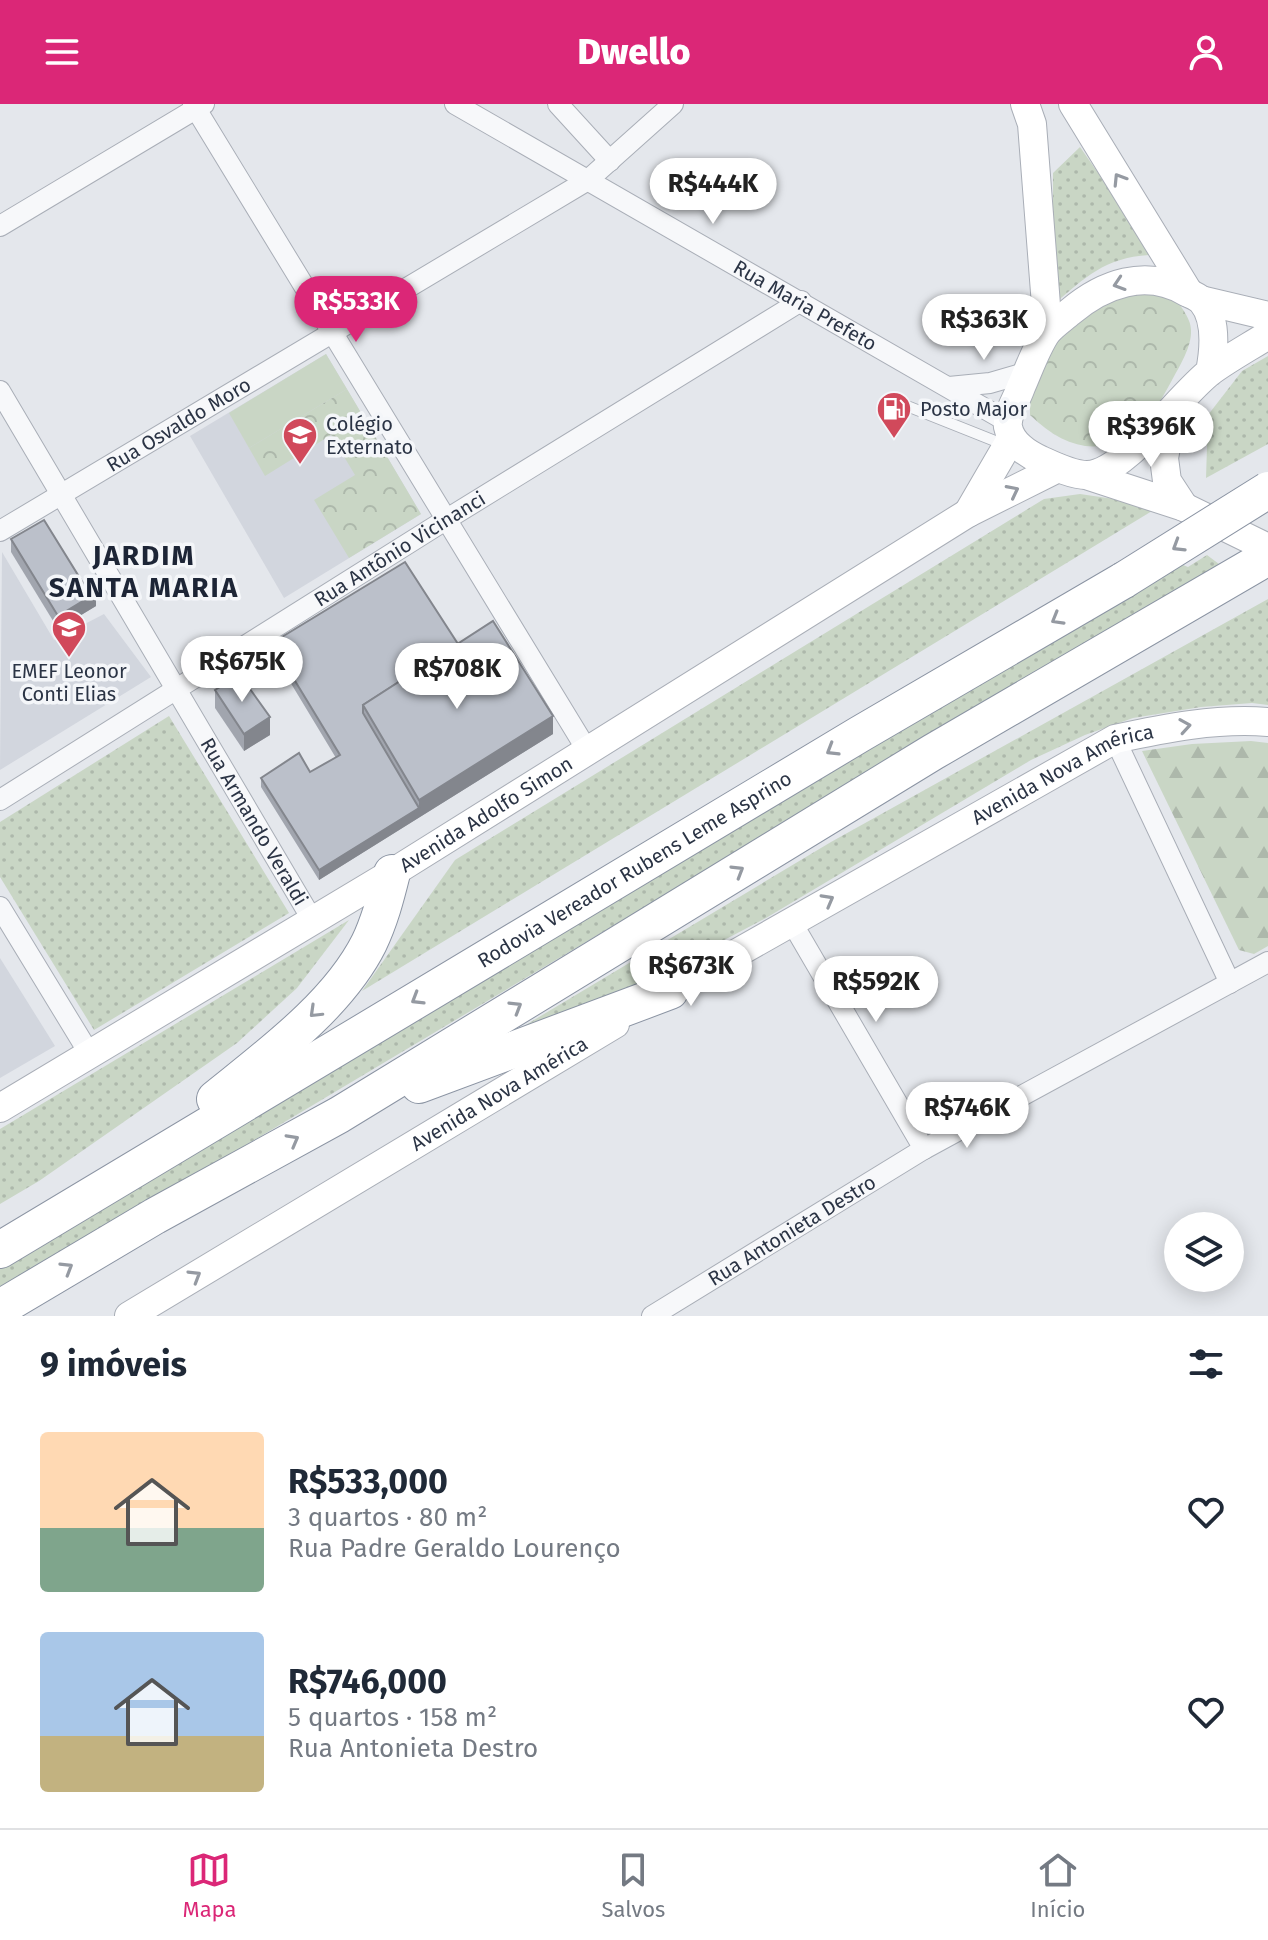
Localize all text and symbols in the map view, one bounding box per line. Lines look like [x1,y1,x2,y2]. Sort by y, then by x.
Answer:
icon: menu [40,30,84,74]
text: Dwello [577,30,691,74]
icon: person [1184,30,1228,74]
pin: R$444K [648,158,778,226]
text: R$444K [668,168,758,199]
one-way arrow [1113,173,1129,188]
street label: Rua Maria Prefeto [729,255,881,356]
one-way arrow [1113,275,1127,291]
pin: R$533K [291,276,421,344]
text: R$533K [312,286,400,317]
pin: R$363K [919,294,1049,362]
text: R$363K [940,304,1028,335]
street label: Rua Osvaldo Moro [102,372,255,477]
fuel station icon: Posto Major [875,390,913,440]
place label: Posto Major [920,397,1027,421]
pin: R$396K [1086,401,1216,469]
text: R$396K [1107,411,1196,442]
place label: Colégio Externato [326,412,413,459]
school or university icon: Colégio Externato [281,416,319,466]
one-way arrow [1005,484,1019,500]
street label: Rua Antônio Vicinanci [310,486,490,612]
one-way arrow [1172,537,1187,552]
district label: JARDIM SANTA MARIA [49,539,239,604]
school or university icon: EMEF Leonor Conti Elias [50,609,88,659]
one-way arrow [1051,609,1066,625]
pin: R$675K [177,636,307,704]
pin: R$708K [392,643,522,711]
text: R$675K [199,646,285,677]
text: R$708K [413,653,501,684]
place label: EMEF Leonor Conti Elias [11,659,127,706]
one-way arrow [1178,718,1192,735]
street label: Avenida Nova América [968,719,1156,830]
street label: Rua Armando Veraldi [195,733,313,910]
one-way arrow [826,740,841,756]
street label: Avenida Adolfo Simon [395,751,577,877]
street label: Rodovia Vereador Rubens Leme Asprino [473,766,796,973]
one-way arrow [729,865,744,881]
one-way arrow [819,894,834,910]
pin: R$673K [626,940,756,1008]
text: R$673K [648,950,734,981]
pin: R$592K [811,956,941,1024]
text: R$592K [832,966,920,997]
one-way arrow [411,990,426,1005]
one-way arrow [507,1001,522,1016]
one-way arrow [310,1003,324,1017]
street label: Avenida Nova América [407,1031,592,1156]
pin: R$746K [902,1082,1032,1150]
text: R$746K [924,1092,1010,1123]
one-way arrow [285,1134,299,1150]
street label: Rua Antonieta Destro [703,1170,880,1291]
map controls [1164,1212,1244,1292]
button: layers [1164,1212,1244,1292]
one-way arrow [58,1262,73,1278]
one-way arrow [186,1270,201,1286]
icon: filters [1184,1342,1228,1386]
text: 9 imóveis [40,1344,187,1385]
text: R$533,000 [288,1461,448,1502]
icon: home [104,1464,200,1560]
icon: heart [1184,1490,1228,1534]
text: 3 quartos · 80 m² [288,1502,487,1533]
text: Rua Padre Geraldo Lourenço [288,1533,621,1564]
text: R$746,000 [288,1661,447,1702]
icon: home [104,1664,200,1760]
icon: heart [1184,1690,1228,1734]
text: 5 quartos · 158 m² [288,1702,497,1733]
text: Rua Antonieta Destro [288,1733,538,1764]
tab: Mapa [183,1848,236,1923]
tab: Salvos [601,1848,665,1923]
tab: Início [1030,1848,1085,1923]

